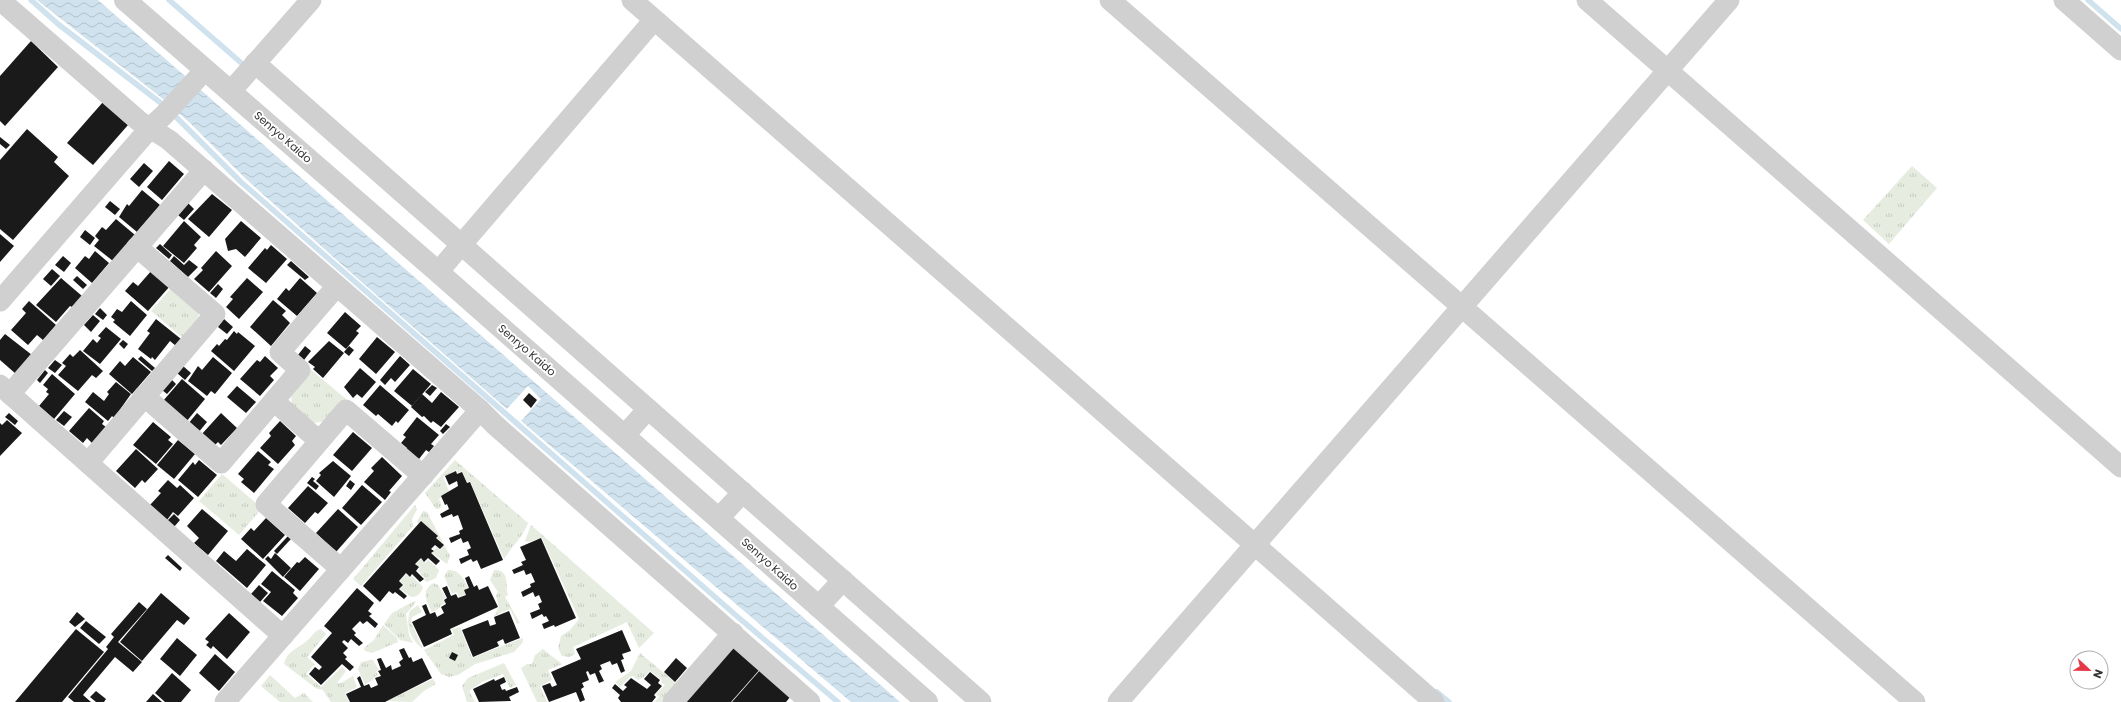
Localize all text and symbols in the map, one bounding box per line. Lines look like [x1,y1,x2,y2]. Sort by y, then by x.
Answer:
street label: Senryo Kaido [251,107,315,167]
street label: Senryo Kaido [495,320,559,380]
street label: Senryo Kaido [738,534,802,594]
north arrow [2069,650,2109,690]
text: N [2089,667,2107,681]

